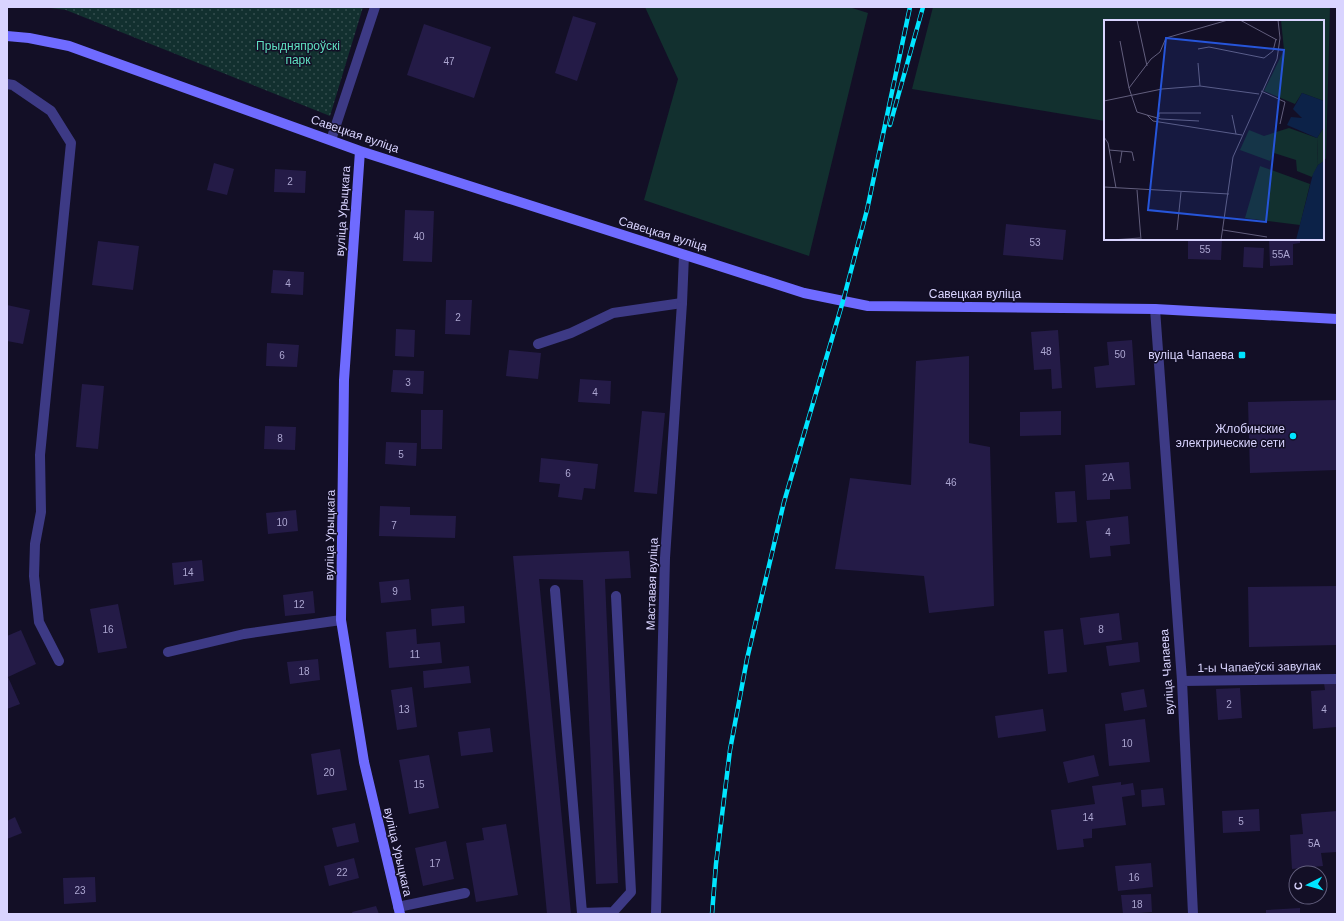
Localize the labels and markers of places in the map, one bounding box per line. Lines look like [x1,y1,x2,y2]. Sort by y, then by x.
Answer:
place label: вуліца Чапаева [1148,348,1234,362]
marker: вуліца Чапаева [1237,350,1247,360]
place label: Жлобинские электрические сети [1176,422,1285,450]
marker: Жлобинские электрические сети [1288,431,1298,441]

